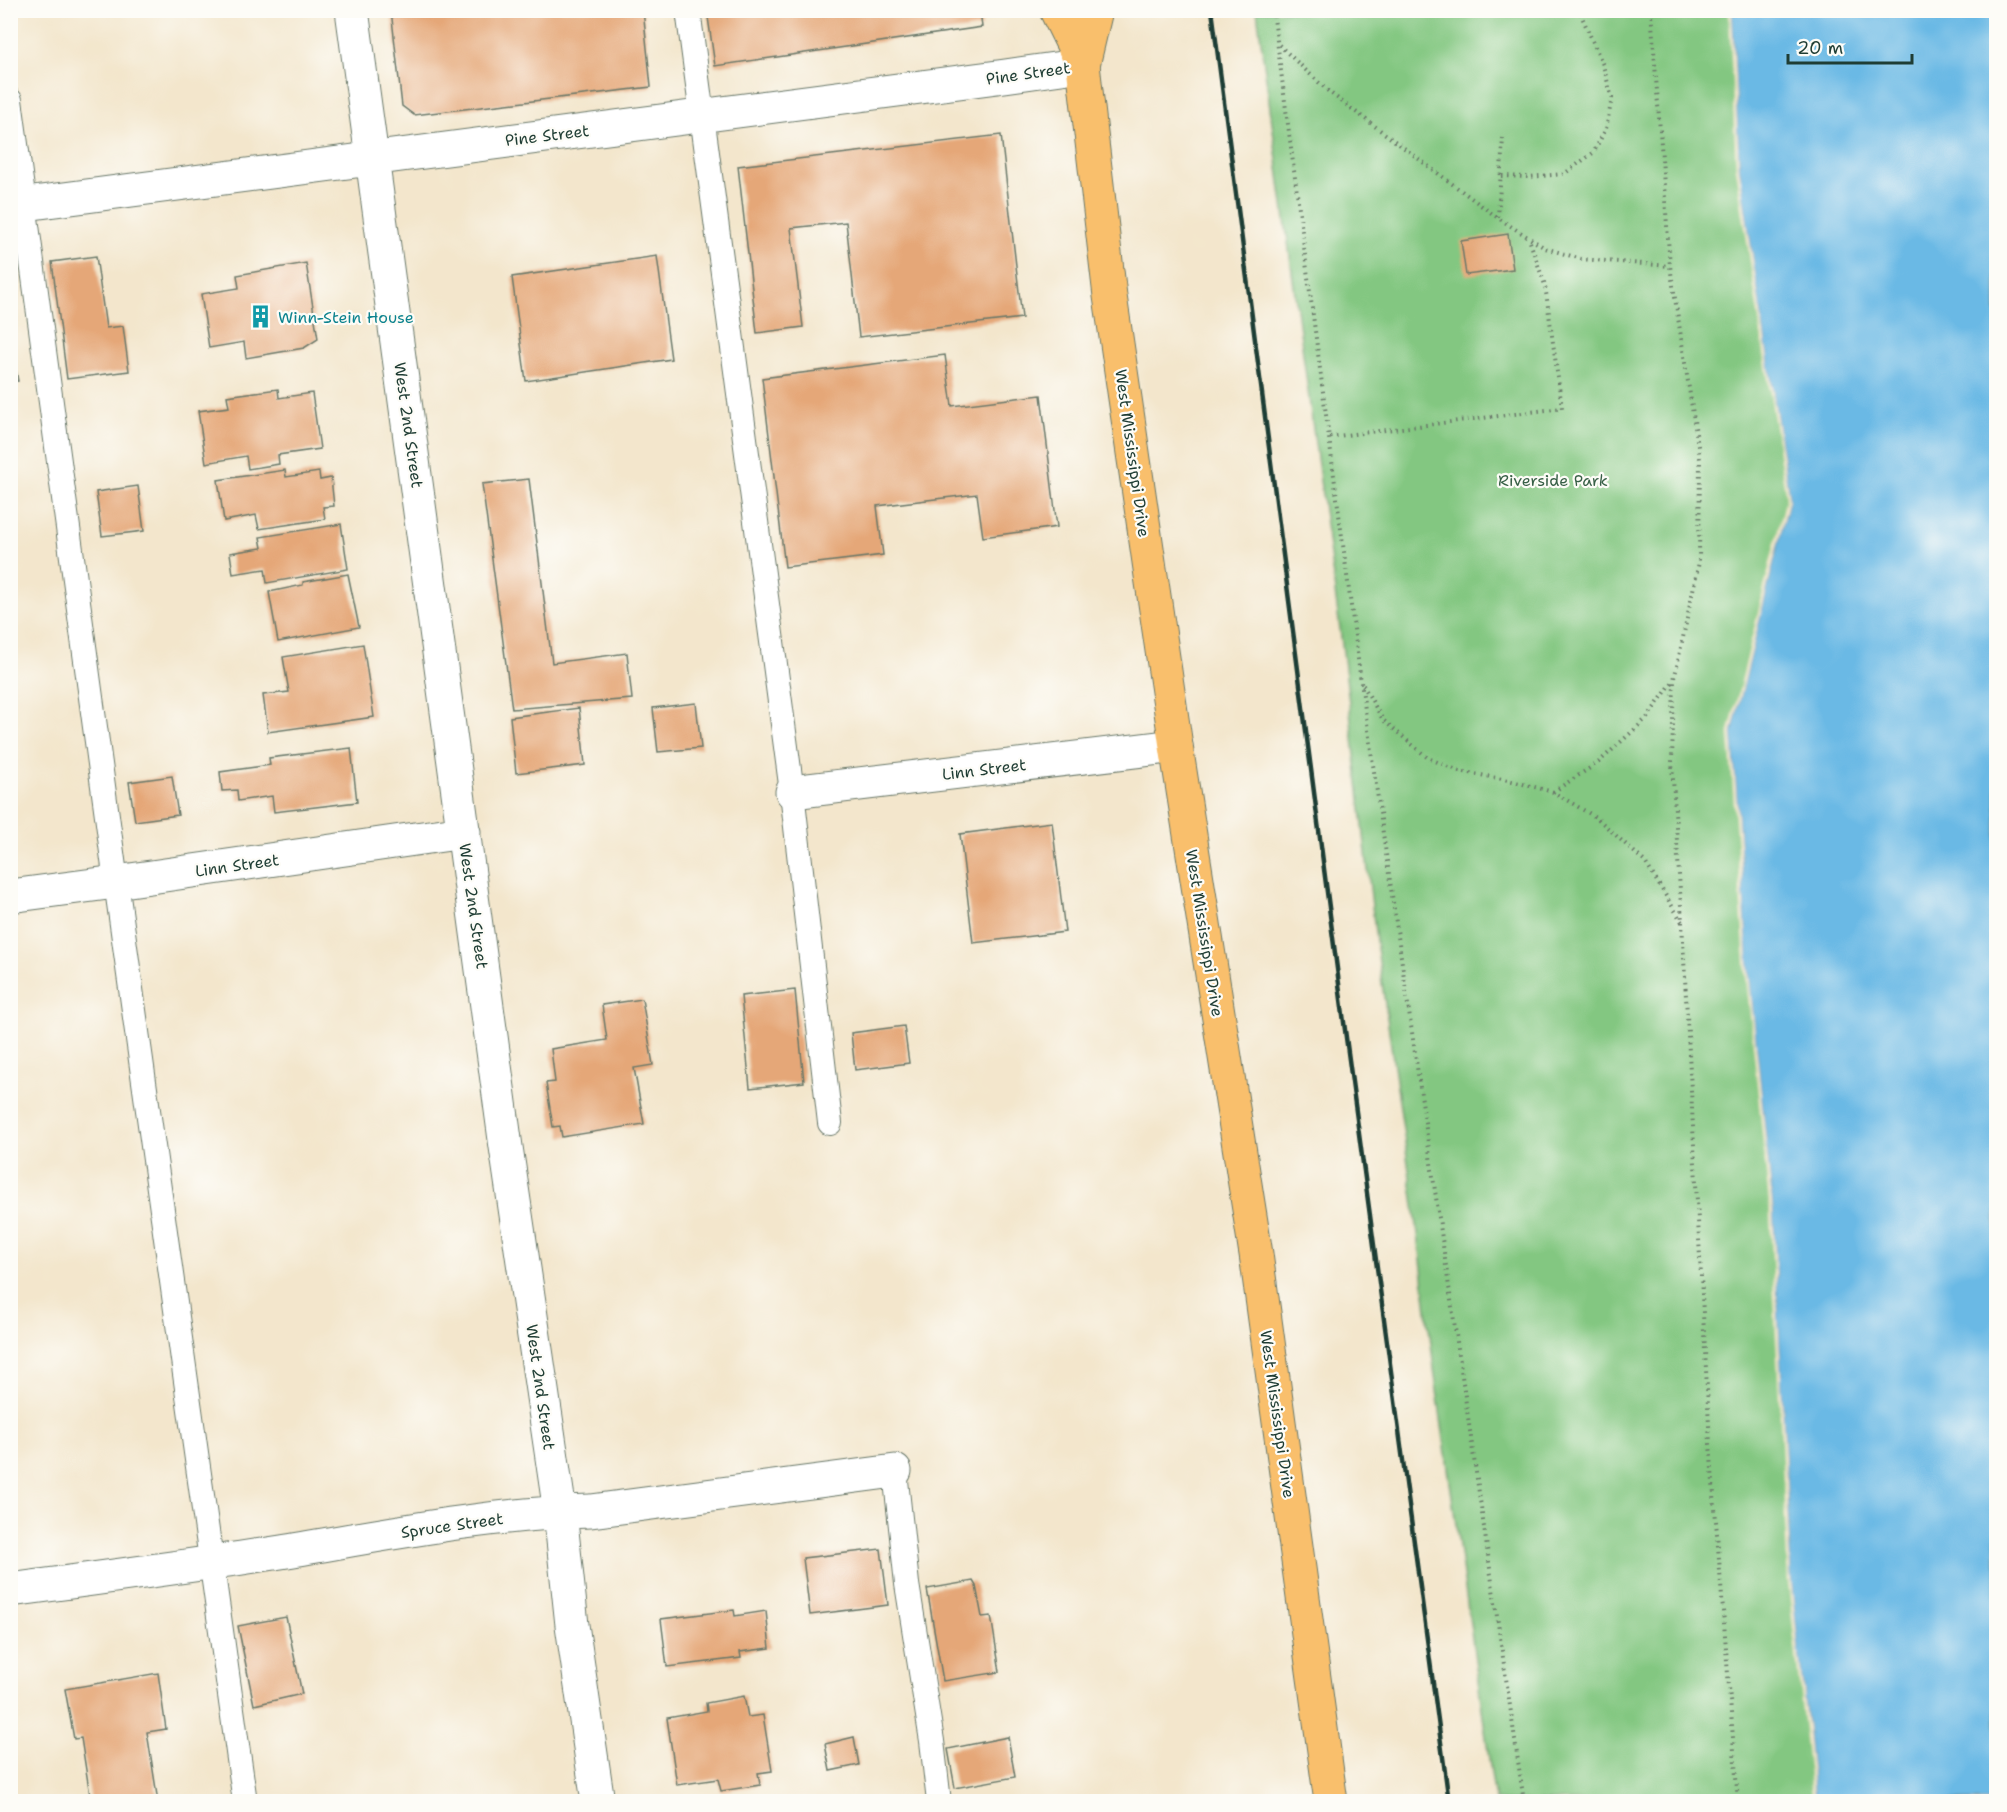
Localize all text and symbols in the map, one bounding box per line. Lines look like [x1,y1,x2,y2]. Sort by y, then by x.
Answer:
scale bar [1788,27,1912,65]
text: 20 m [1797,36,1843,60]
street label: Pine Street [985,57,1072,90]
street label: Pine Street [504,120,590,151]
building icon: Winn-Stein House [247,304,273,330]
place label: Winn-Stein House [278,307,414,328]
street label: West 2nd Street [389,361,428,489]
street label: West Mississippi Drive [1110,368,1155,538]
park label: Riverside Park [1498,470,1608,491]
street label: Linn Street [941,754,1027,785]
street label: West 2nd Street [454,842,493,970]
street label: West Mississippi Drive [1181,848,1228,1018]
street label: Linn Street [194,849,280,882]
street label: West 2nd Street [521,1323,560,1451]
street label: West Mississippi Drive [1255,1329,1300,1499]
street label: Spruce Street [400,1508,505,1543]

